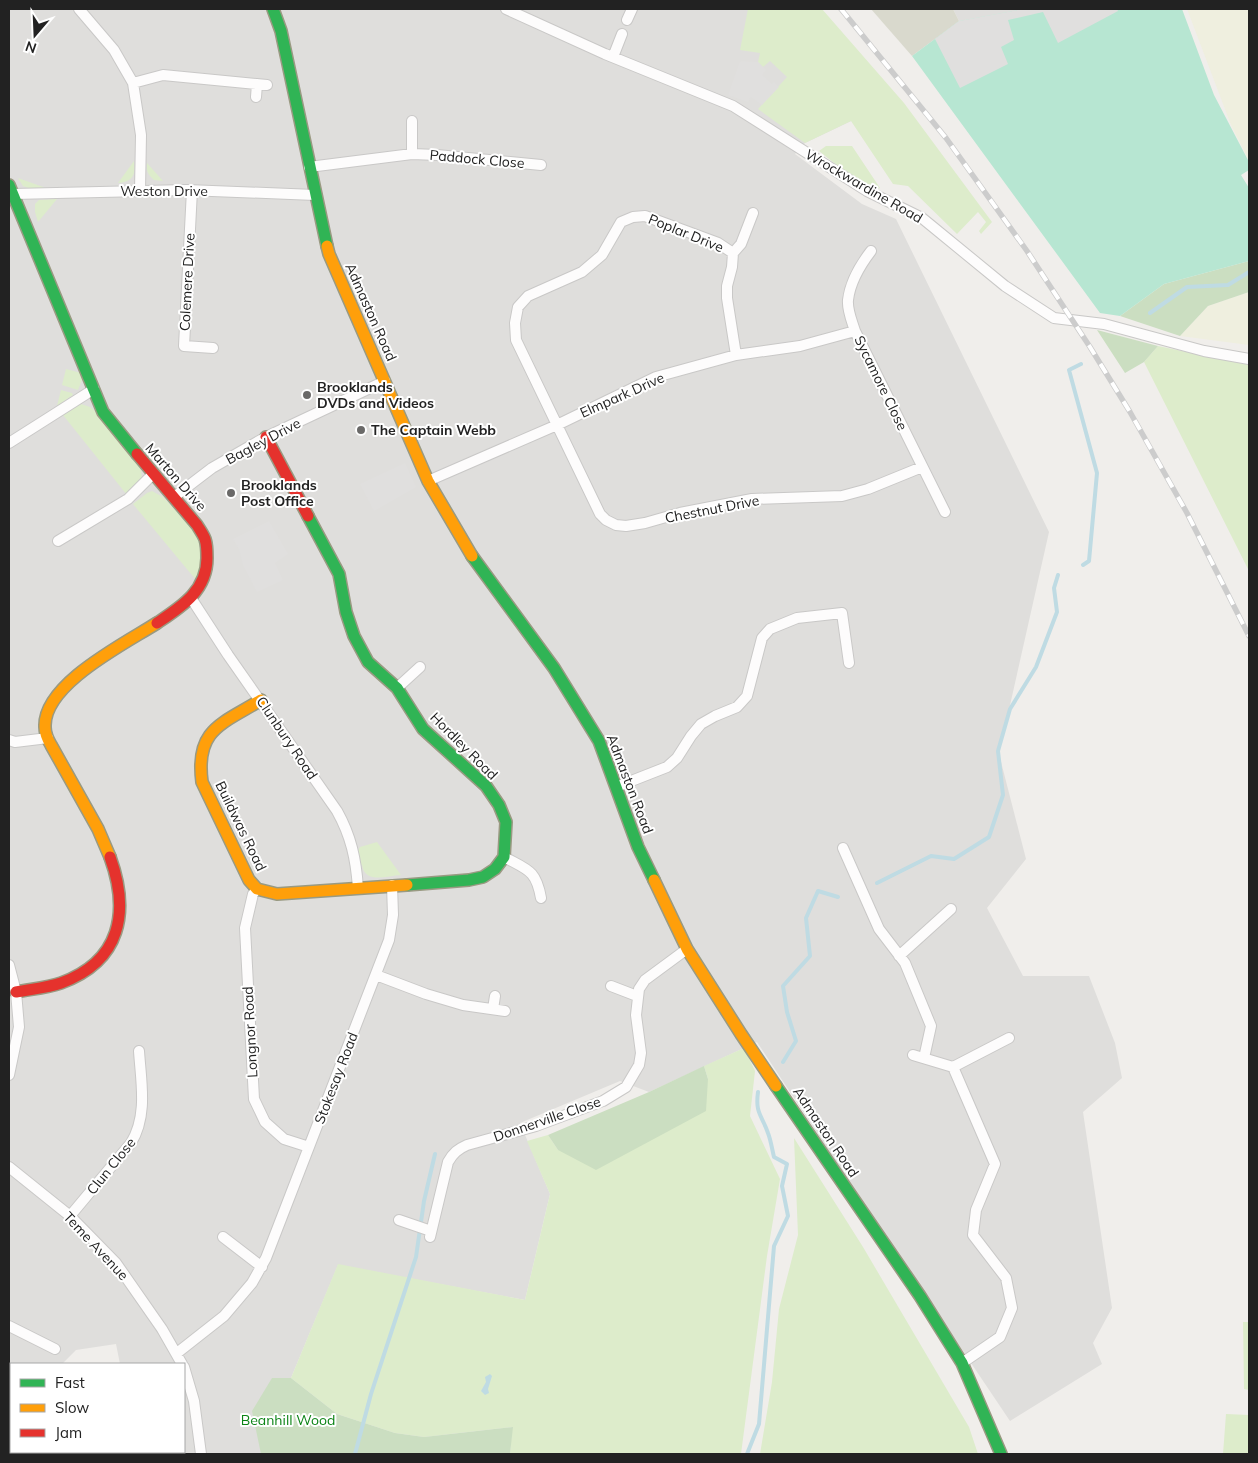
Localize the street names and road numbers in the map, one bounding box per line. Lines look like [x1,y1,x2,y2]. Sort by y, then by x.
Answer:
street label: Wrockwardine Road [802,145,926,227]
street label: Paddock Close [429,146,525,172]
street label: Weston Drive [120,182,208,200]
street label: Poplar Drive [646,210,726,256]
street label: Colemere Drive [175,233,199,331]
street label: Admaston Road [341,260,401,364]
street label: Sycamore Close [850,333,912,433]
street label: Elmpark Drive [577,368,667,422]
street label: Bagley Drive [223,414,303,468]
street label: Marton Drive [142,439,210,515]
street label: Chestnut Drive [663,491,761,527]
street label: Clunbury Road [253,693,321,783]
street label: Hordley Road [426,708,502,784]
street label: Admaston Road [603,732,657,836]
street label: Buildwas Road [211,778,271,874]
street label: Longnor Road [239,986,261,1078]
street label: Stokesay Road [310,1030,362,1126]
street label: Admaston Road [789,1083,863,1181]
street label: Donnerville Close [491,1092,603,1146]
street label: Clun Close [83,1134,139,1198]
street label: Teme Avenue [60,1208,132,1284]

